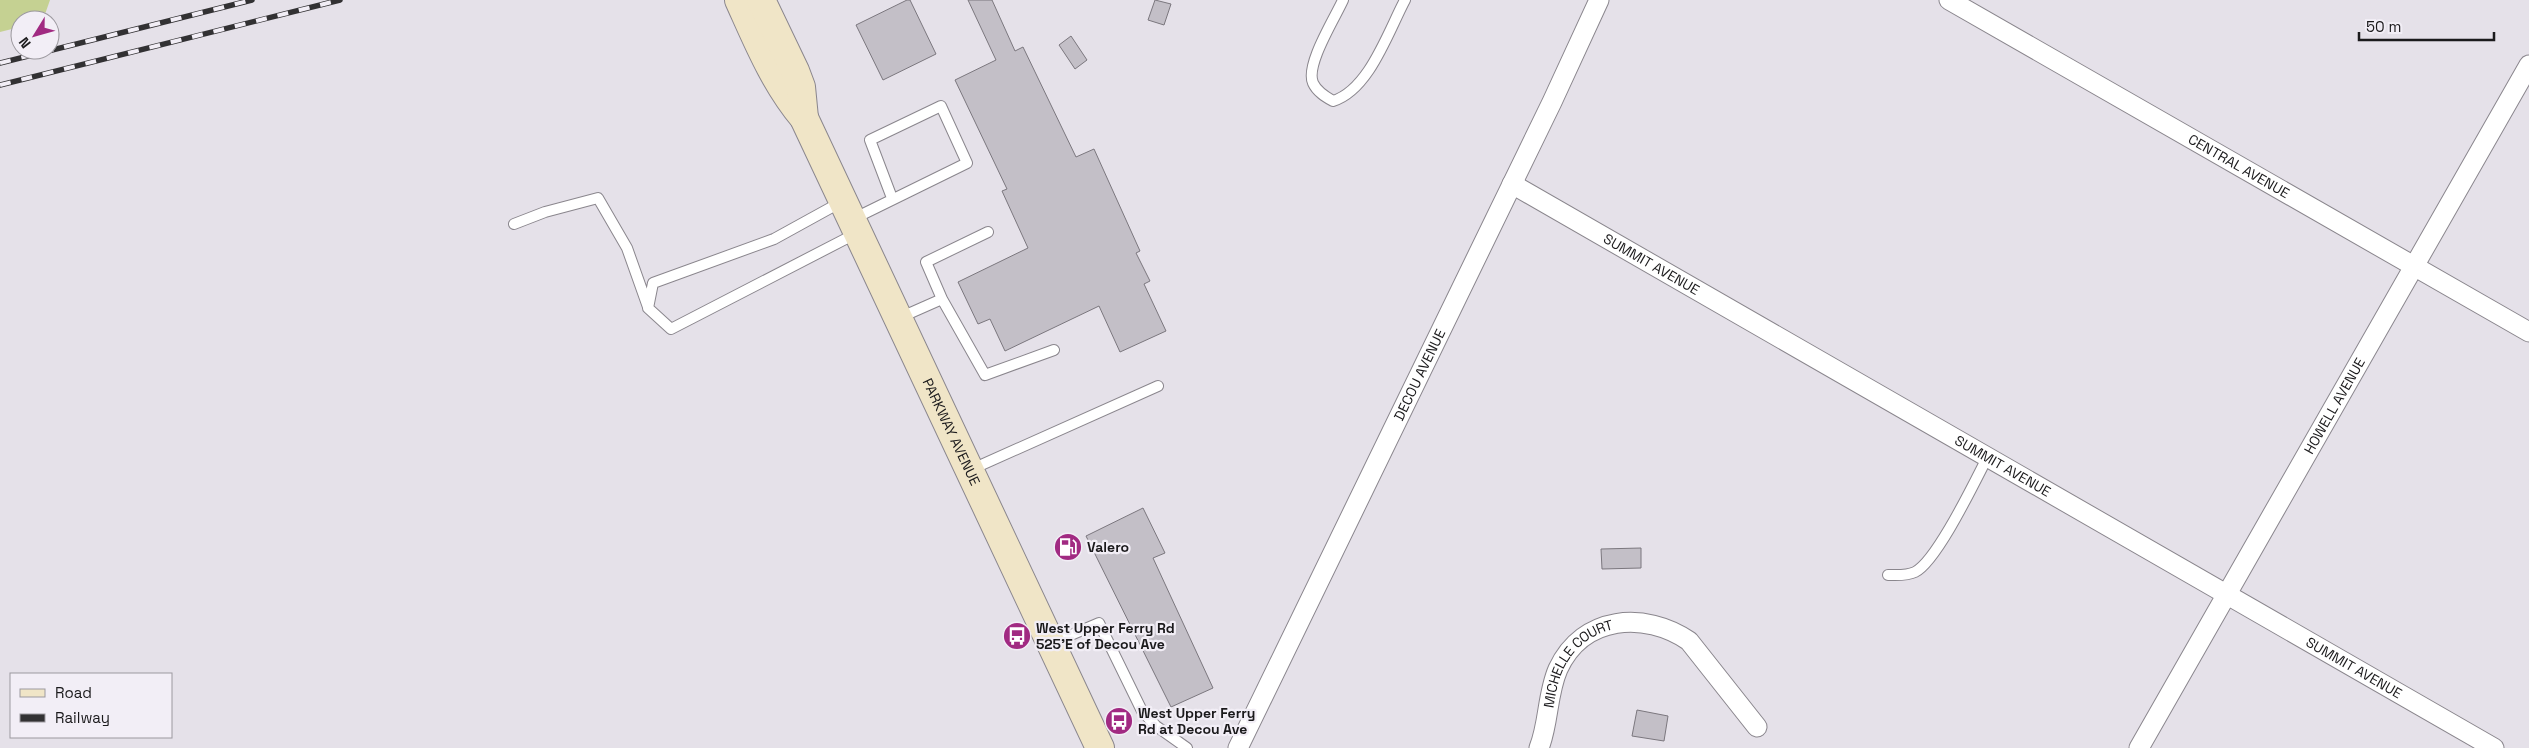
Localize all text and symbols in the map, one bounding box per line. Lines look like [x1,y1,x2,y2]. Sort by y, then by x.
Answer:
north arrow [10,10,60,60]
scale bar [2359,10,2494,42]
text: 50 m [2366,17,2401,36]
text: N [15,34,35,52]
street label: CENTRAL AVENUE [2185,130,2293,202]
street label: SUMMIT AVENUE [1600,229,1703,299]
street label: DECOU AVENUE [1390,326,1449,423]
street label: HOWELL AVENUE [2300,354,2369,457]
street label: PARKWAY AVENUE [919,375,984,489]
street label: SUMMIT AVENUE [1951,431,2054,501]
fuel station icon: Valero [1053,532,1083,562]
place label: Valero [1087,538,1129,556]
street label: MICHELLE COURT [1539,615,1615,709]
place label: West Upper Ferry Rd 525'E of Decou Ave [1036,619,1175,653]
bus stop icon: West Upper Ferry Rd 525'E of Decou Ave [1002,621,1032,651]
street label: SUMMIT AVENUE [2303,633,2405,702]
legend [10,673,172,738]
text: Road [55,683,92,702]
place label: West Upper Ferry Rd at Decou Ave [1138,704,1255,738]
bus stop icon: West Upper Ferry Rd at Decou Ave [1104,706,1134,736]
text: Railway [55,708,110,727]

